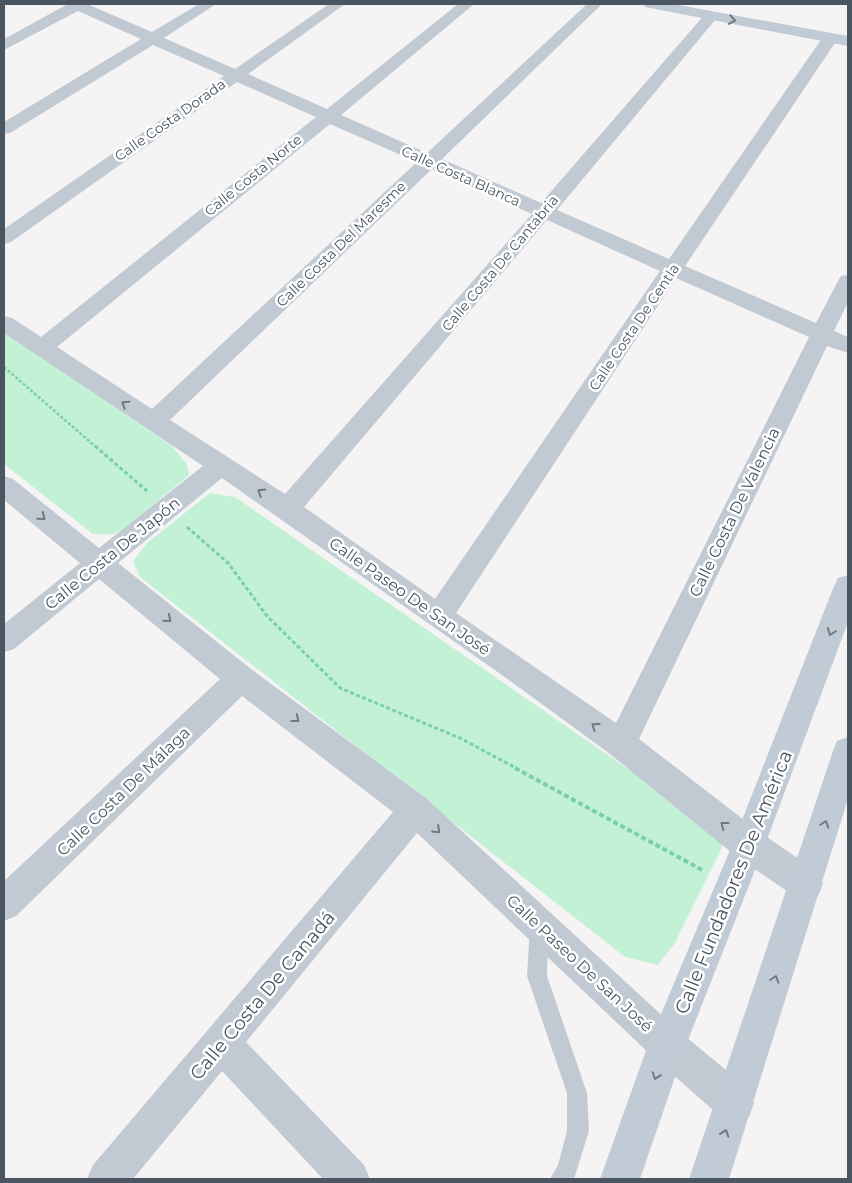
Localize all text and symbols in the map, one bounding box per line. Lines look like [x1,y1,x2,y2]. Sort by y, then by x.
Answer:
one-way arrow [728,14,737,25]
street label: Calle Costa Dorada [111,75,229,165]
street label: Calle Costa Norte [201,130,305,220]
street label: Calle Costa Blanca [399,142,523,210]
street label: Calle Costa Del Maresme [272,177,410,311]
street label: Calle Costa De Cantabria [438,191,562,335]
street label: Calle Costa De Centla [585,260,683,394]
one-way arrow [121,401,131,410]
street label: Calle Costa De Valencia [685,424,784,600]
one-way arrow [258,489,267,499]
street label: Calle Costa De Japón [41,493,184,614]
one-way arrow [36,511,45,519]
street label: Calle Paseo De San José [325,533,494,659]
one-way arrow [163,613,172,622]
one-way arrow [827,627,837,636]
one-way arrow [290,714,299,722]
street label: Calle Costa De Málaga [53,723,194,860]
one-way arrow [591,723,601,732]
street label: Calle Fundadores De América [670,747,797,1017]
one-way arrow [819,820,829,829]
one-way arrow [720,822,730,831]
one-way arrow [432,824,441,833]
street label: Calle Paseo De San José [503,891,656,1036]
street label: Calle Costa De Canadá [185,906,340,1085]
one-way arrow [770,975,780,983]
one-way arrow [652,1072,662,1080]
one-way arrow [719,1129,729,1138]

